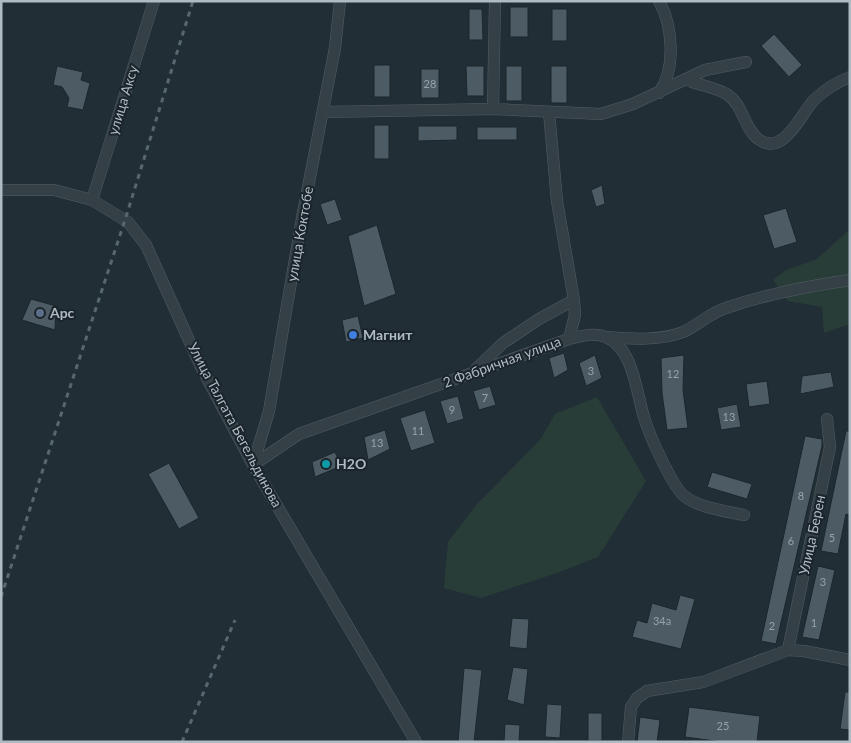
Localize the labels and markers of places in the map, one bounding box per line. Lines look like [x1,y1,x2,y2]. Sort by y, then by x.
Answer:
place label: Арс [49,304,75,321]
marker: Арс [34,307,46,319]
place label: Магнит [363,326,413,343]
marker: Магнит [347,329,359,341]
place label: H2O [336,455,366,472]
marker: H2O [320,458,332,470]

